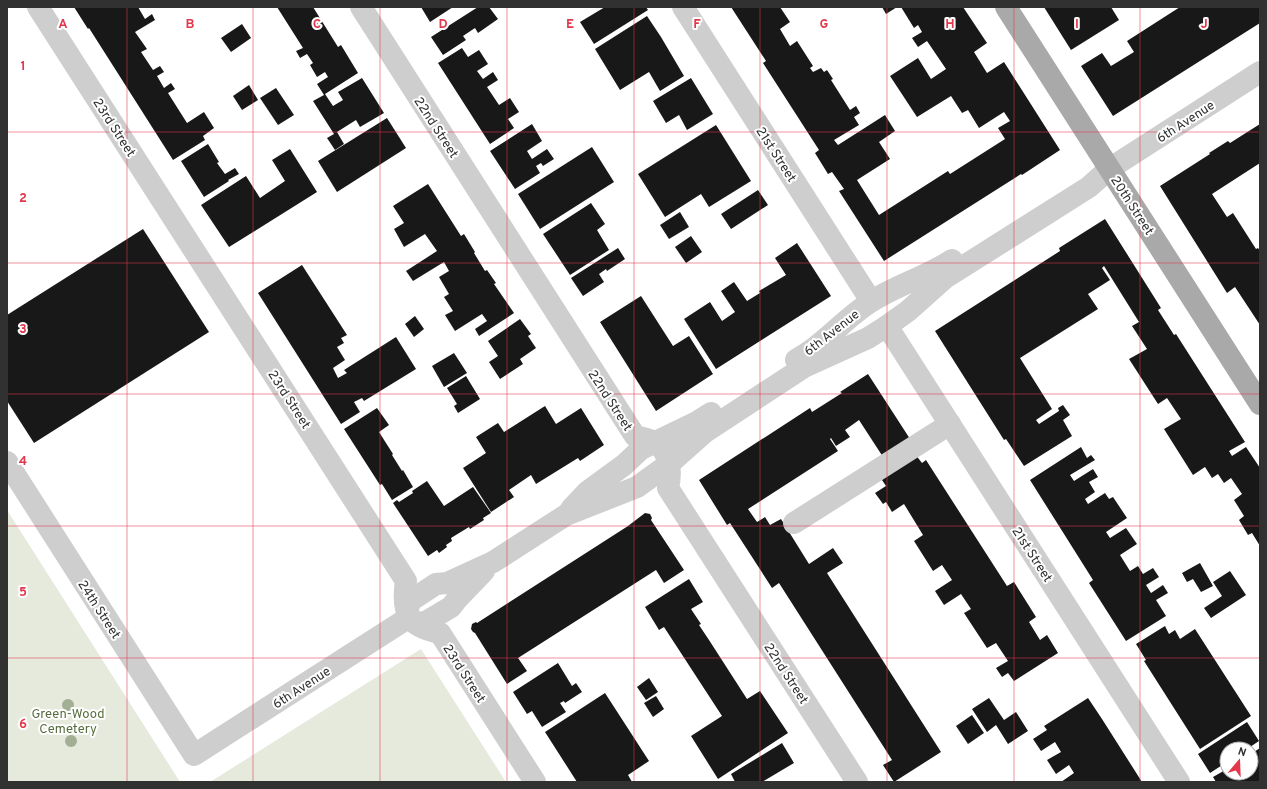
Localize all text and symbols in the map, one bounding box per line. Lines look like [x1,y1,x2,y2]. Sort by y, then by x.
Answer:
text: A [58,17,68,33]
text: B [186,17,195,33]
text: C [313,17,321,33]
text: D [438,17,448,33]
text: E [566,17,574,33]
text: F [693,17,701,33]
text: G [820,17,829,33]
text: H [945,17,955,33]
text: I [1075,17,1079,33]
text: J [1200,17,1208,33]
text: 1 [20,59,26,75]
street label: 22nd Street [410,95,461,162]
street label: 23rd Street [88,96,138,160]
street label: 6th Avenue [1154,98,1218,147]
street label: 21st Street [752,125,799,186]
street label: 20th Street [1106,174,1156,239]
text: 2 [19,191,27,207]
street label: 6th Avenue [801,307,863,360]
text: 3 [19,322,27,338]
street label: 23rd Street [263,368,313,432]
street label: 22nd Street [584,368,635,435]
text: 4 [19,454,27,470]
street label: 21st Street [1008,525,1055,586]
street label: 24th Street [73,578,123,642]
text: 5 [19,585,27,601]
street label: 22nd Street [760,641,811,708]
street label: 23rd Street [438,642,488,706]
street label: 6th Avenue [270,664,334,713]
park label: Green-Wood Cemetery [31,707,105,738]
text: 6 [19,717,27,733]
north arrow [1219,741,1259,781]
text: N [1236,745,1248,760]

